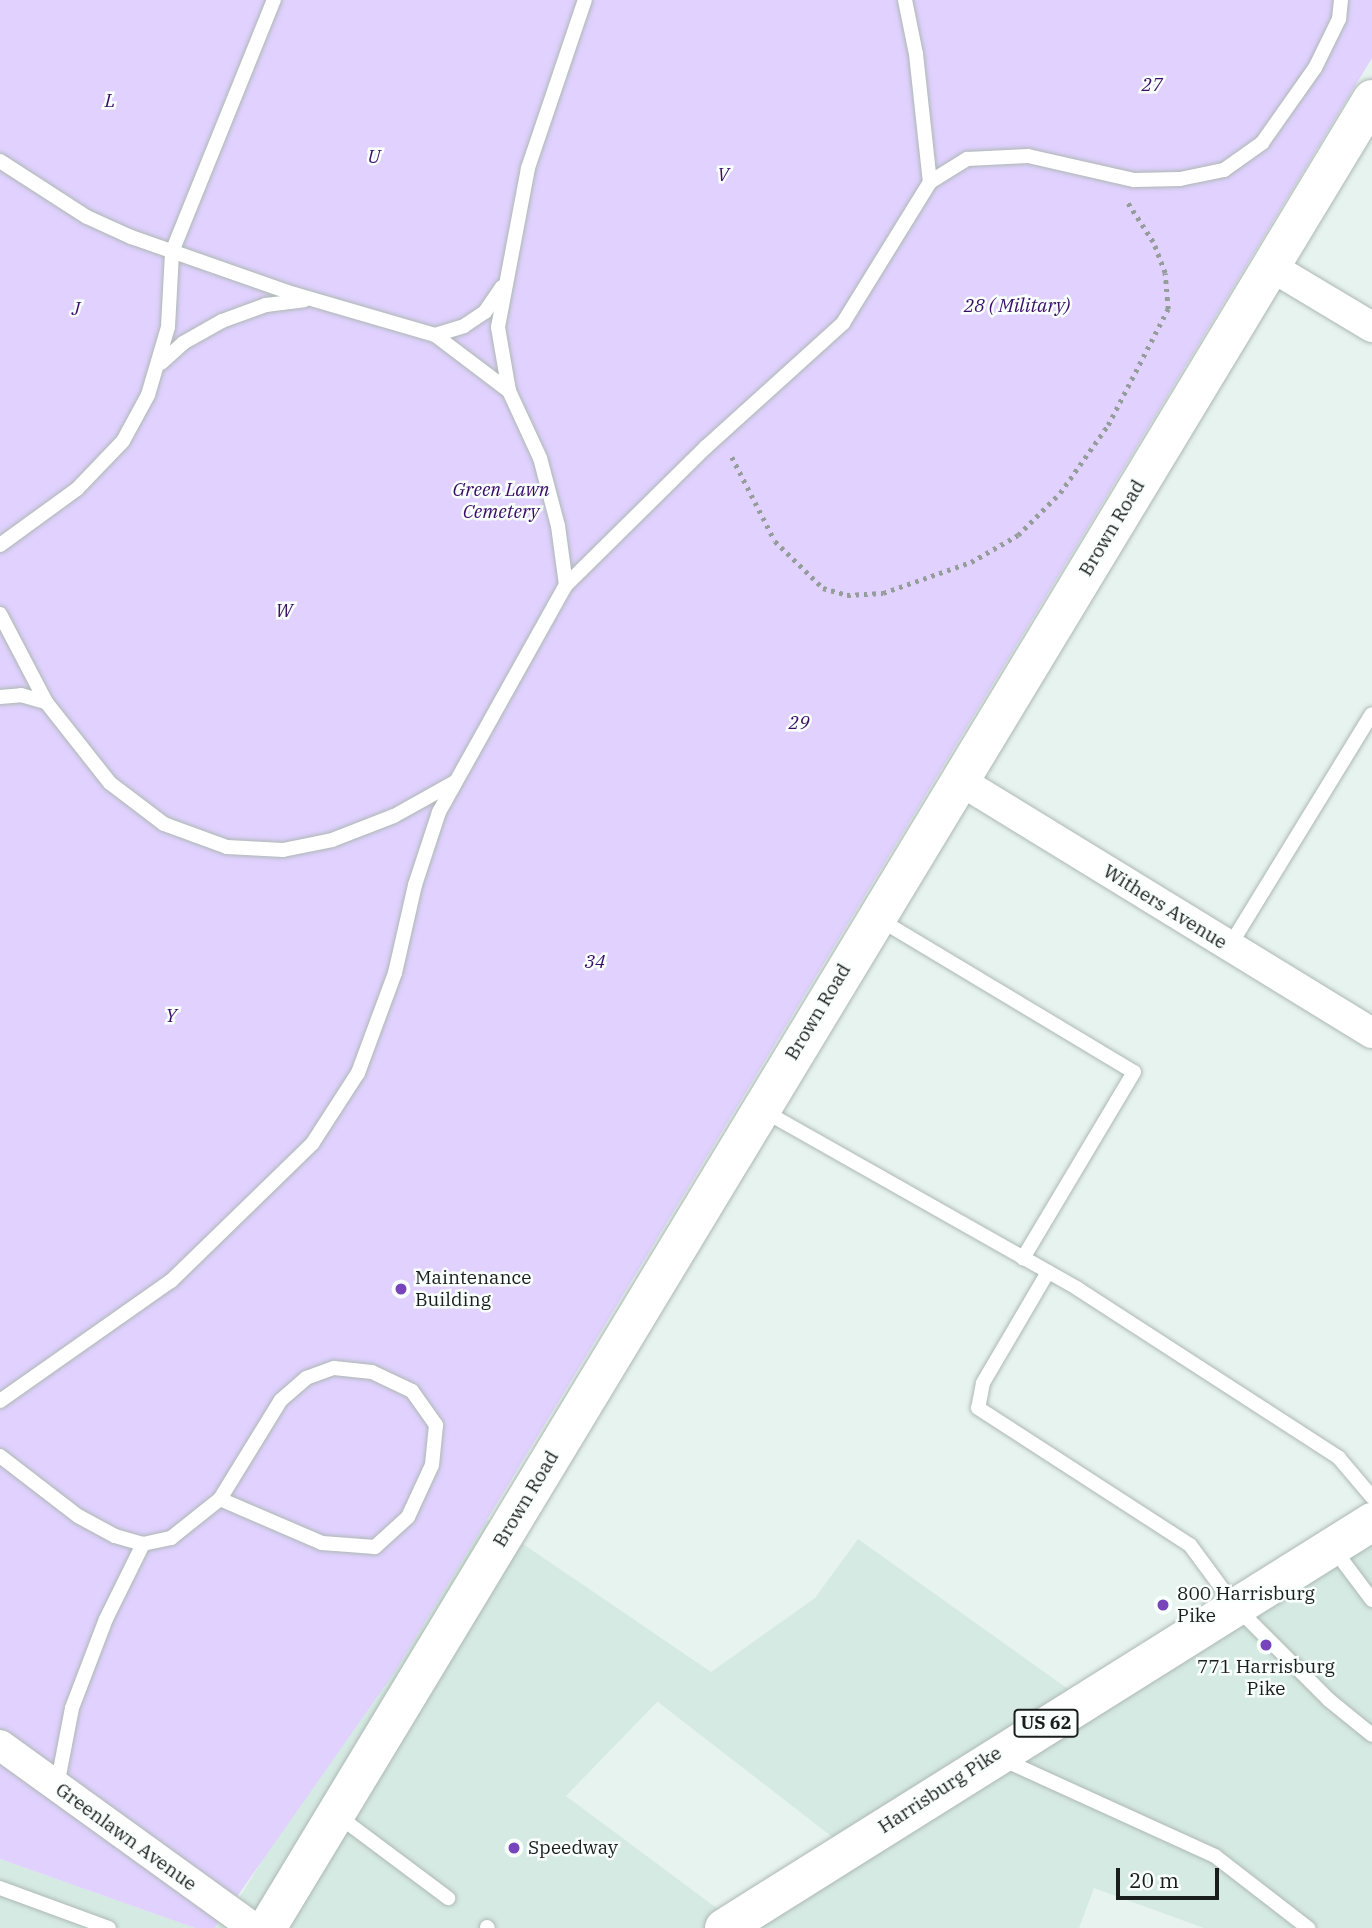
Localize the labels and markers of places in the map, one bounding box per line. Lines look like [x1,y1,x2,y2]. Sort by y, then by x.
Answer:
place label: Maintenance Building [415,1267,531,1311]
marker: Maintenance Building [393,1281,409,1297]
place label: 800 Harrisburg Pike [1177,1583,1315,1627]
marker: 800 Harrisburg Pike [1155,1597,1171,1613]
marker: 771 Harrisburg Pike [1258,1637,1274,1653]
place label: 771 Harrisburg Pike [1197,1656,1335,1700]
place label: Speedway [528,1837,618,1859]
marker: Speedway [506,1840,522,1856]

